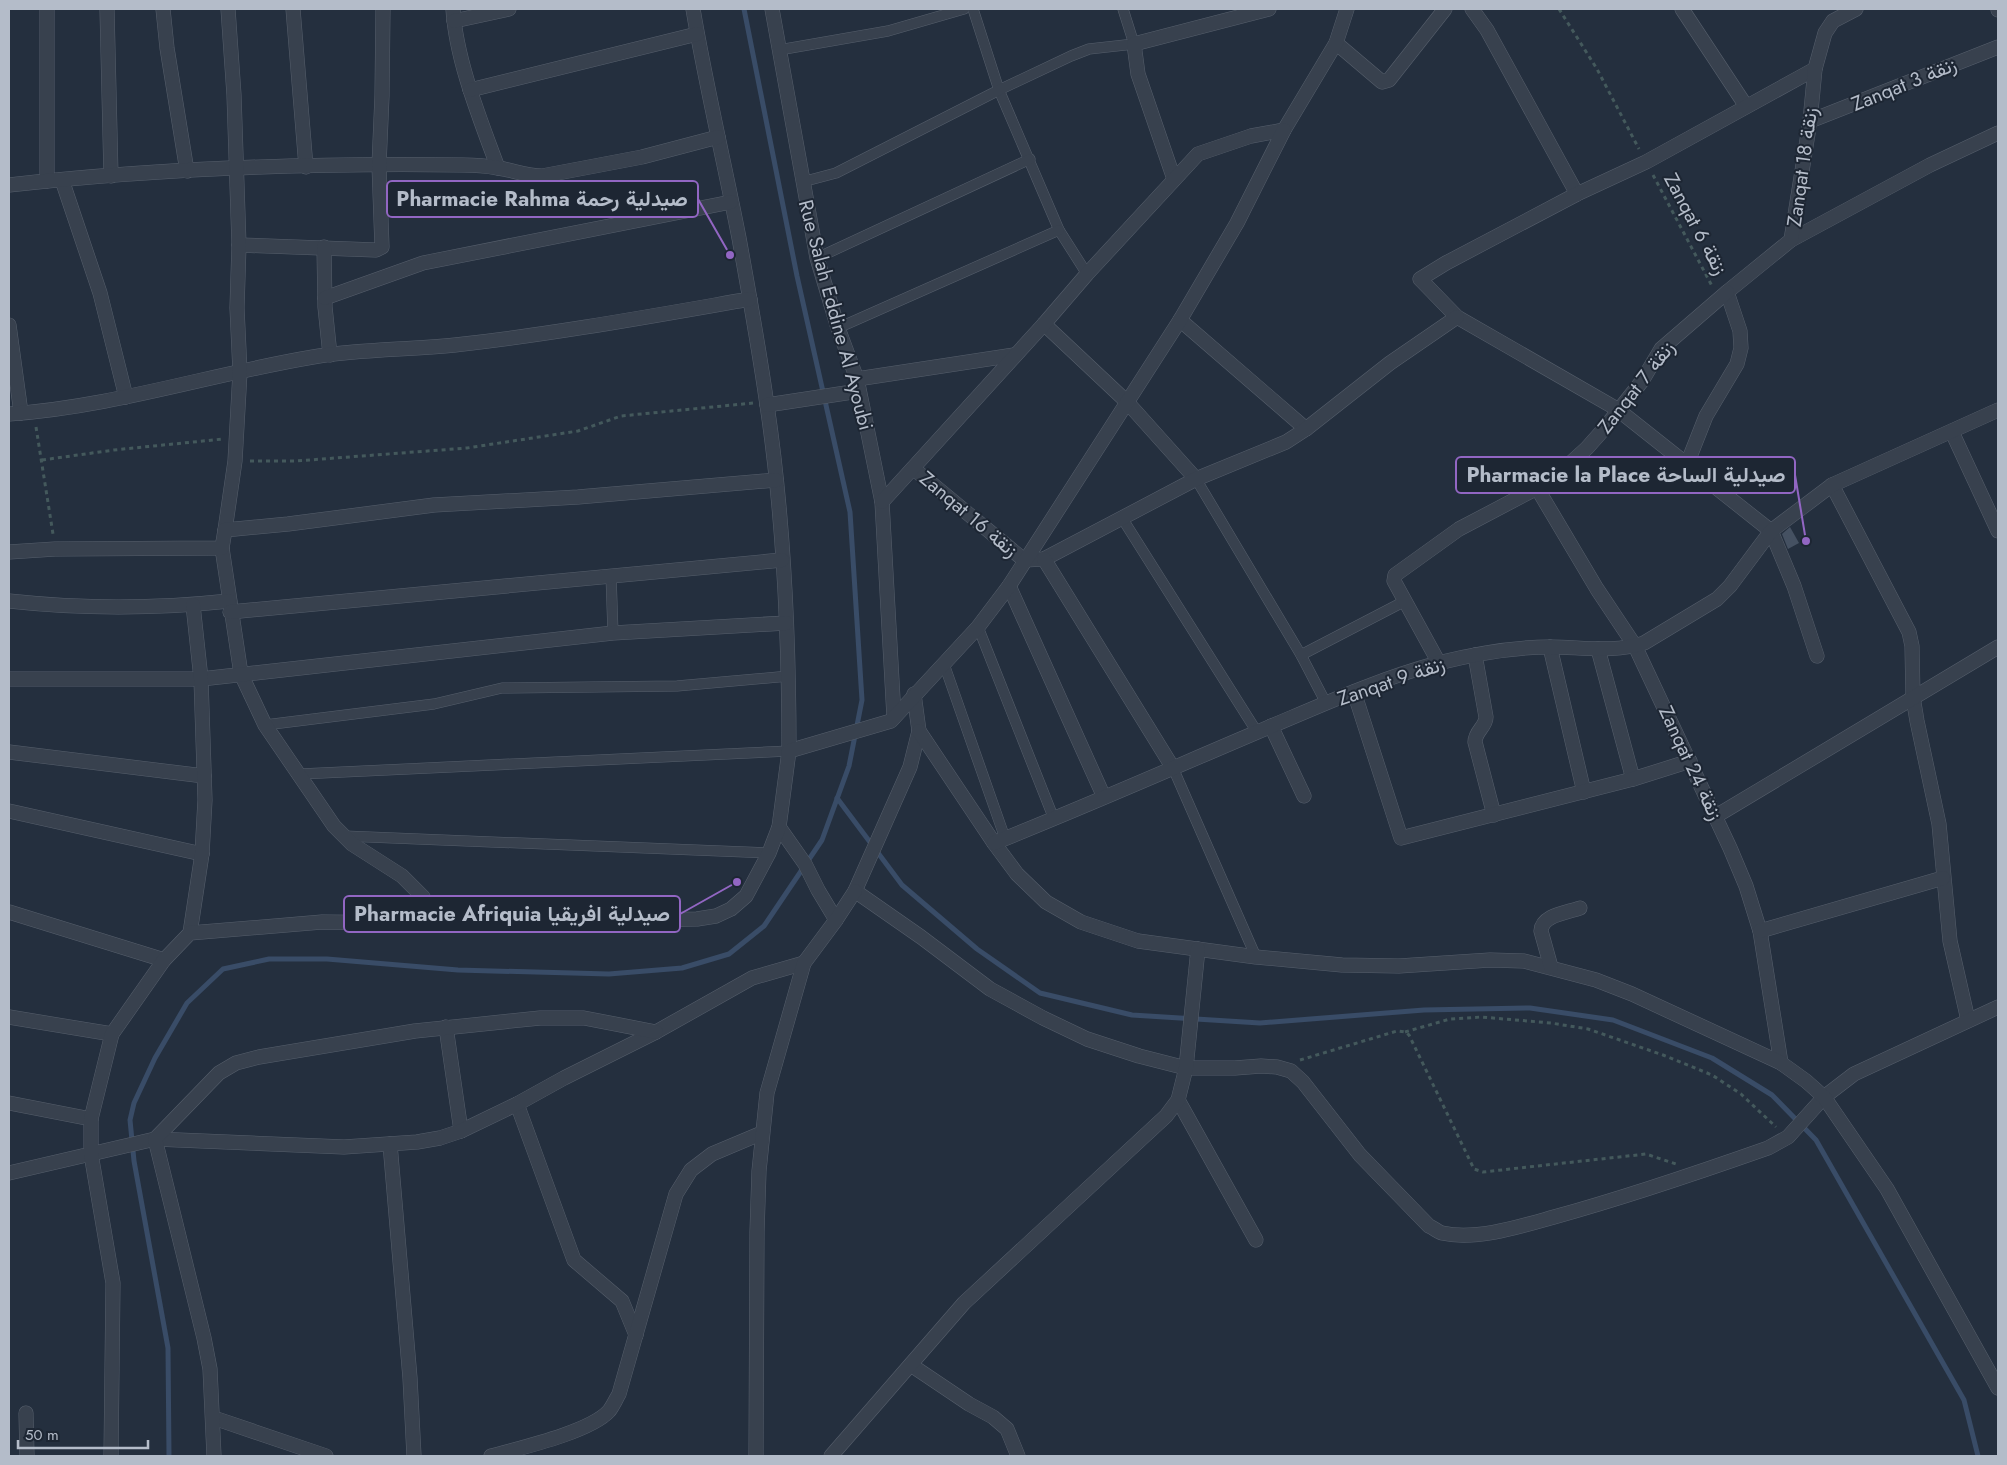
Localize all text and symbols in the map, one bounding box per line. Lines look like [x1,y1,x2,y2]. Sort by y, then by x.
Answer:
street label: Zanqat 3 زنقة [1847,50,1961,119]
street label: Zanqat 18 زنقة [1780,105,1825,229]
street label: Zanqat 6 زنقة [1656,168,1735,280]
callout: Pharmacie Rahma صيدلية رحمة [387,181,698,217]
text: Pharmacie Rahma صيدلية رحمة [396,184,688,214]
street label: Rue Salah Eddine Al Ayoubi [791,197,880,434]
street label: Zanqat 7 زنقة [1591,335,1682,440]
callout: Pharmacie la Place صيدلية الساحة [1456,457,1795,493]
text: Pharmacie la Place صيدلية الساحة [1467,460,1786,490]
street label: Zanqat 16 زنقة [913,464,1024,564]
street label: Zanqat 9 زنقة [1334,650,1449,713]
street label: Zanqat 24 زنقة [1651,701,1730,825]
callout: Pharmacie Afriquia صيدلية افريقيا [344,896,680,932]
text: Pharmacie Afriquia صيدلية افريقيا [354,899,670,929]
scale bar [18,1418,148,1450]
text: 50 m [25,1424,59,1446]

